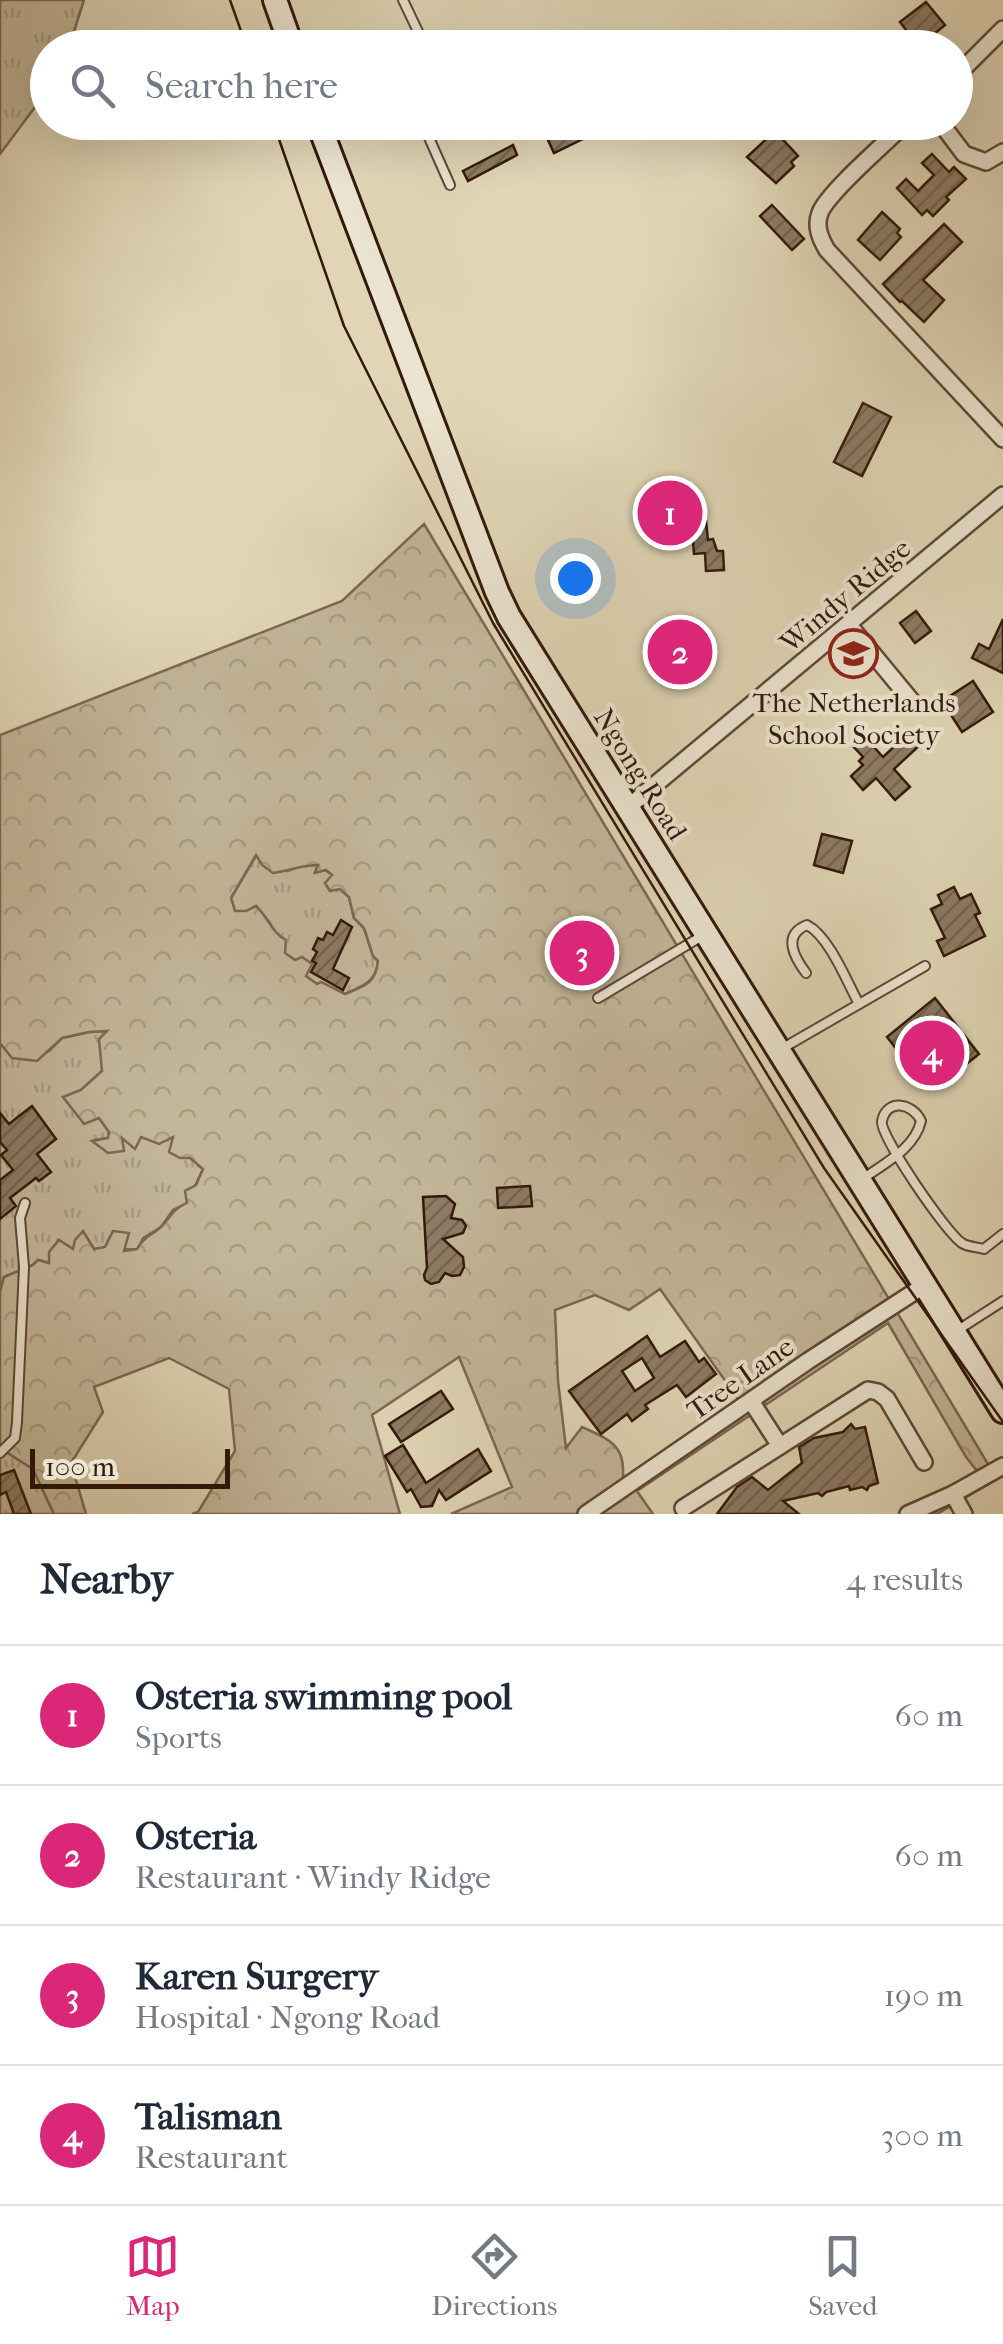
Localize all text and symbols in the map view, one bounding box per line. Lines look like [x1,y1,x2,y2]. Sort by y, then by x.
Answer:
search box [30,30,973,140]
icon: search [65,58,120,113]
text: Search here [145,63,338,108]
pin: 1 [638,476,702,550]
street label: Windy Ridge [773,531,917,660]
your location [550,553,601,604]
pin: 2 [648,614,712,690]
school or university icon: The Netherlands School Society [828,628,880,680]
place label: The Netherlands School Society [752,686,956,751]
street label: Ngong Road [587,702,694,847]
pin: 3 [550,916,614,990]
pin: 4 [900,1016,964,1090]
street label: Tree Lane [681,1330,800,1427]
scale bar [30,1444,230,1488]
text: 100 m [45,1450,115,1483]
text: Nearby [40,1555,172,1604]
text: 4 results [846,1561,963,1598]
text: Osteria swimming pool [135,1674,512,1719]
text: 1 [67,1697,78,1734]
text: 60 m [895,1697,963,1734]
text: Sports [135,1719,222,1756]
text: Osteria [135,1814,256,1859]
text: 2 [64,1837,81,1874]
text: 60 m [895,1837,963,1874]
text: Restaurant · Windy Ridge [135,1859,491,1896]
text: Karen Surgery [135,1954,378,1999]
text: 3 [66,1977,79,2014]
text: 190 m [884,1977,963,2014]
text: Hospital · Ngong Road [135,1999,440,2036]
text: Talisman [135,2094,282,2139]
text: 4 [63,2117,82,2154]
text: 300 m [881,2117,963,2154]
text: Restaurant [135,2139,288,2176]
tab: Map [125,2229,180,2322]
tab: Directions [431,2229,557,2322]
tab: Saved [808,2229,878,2322]

